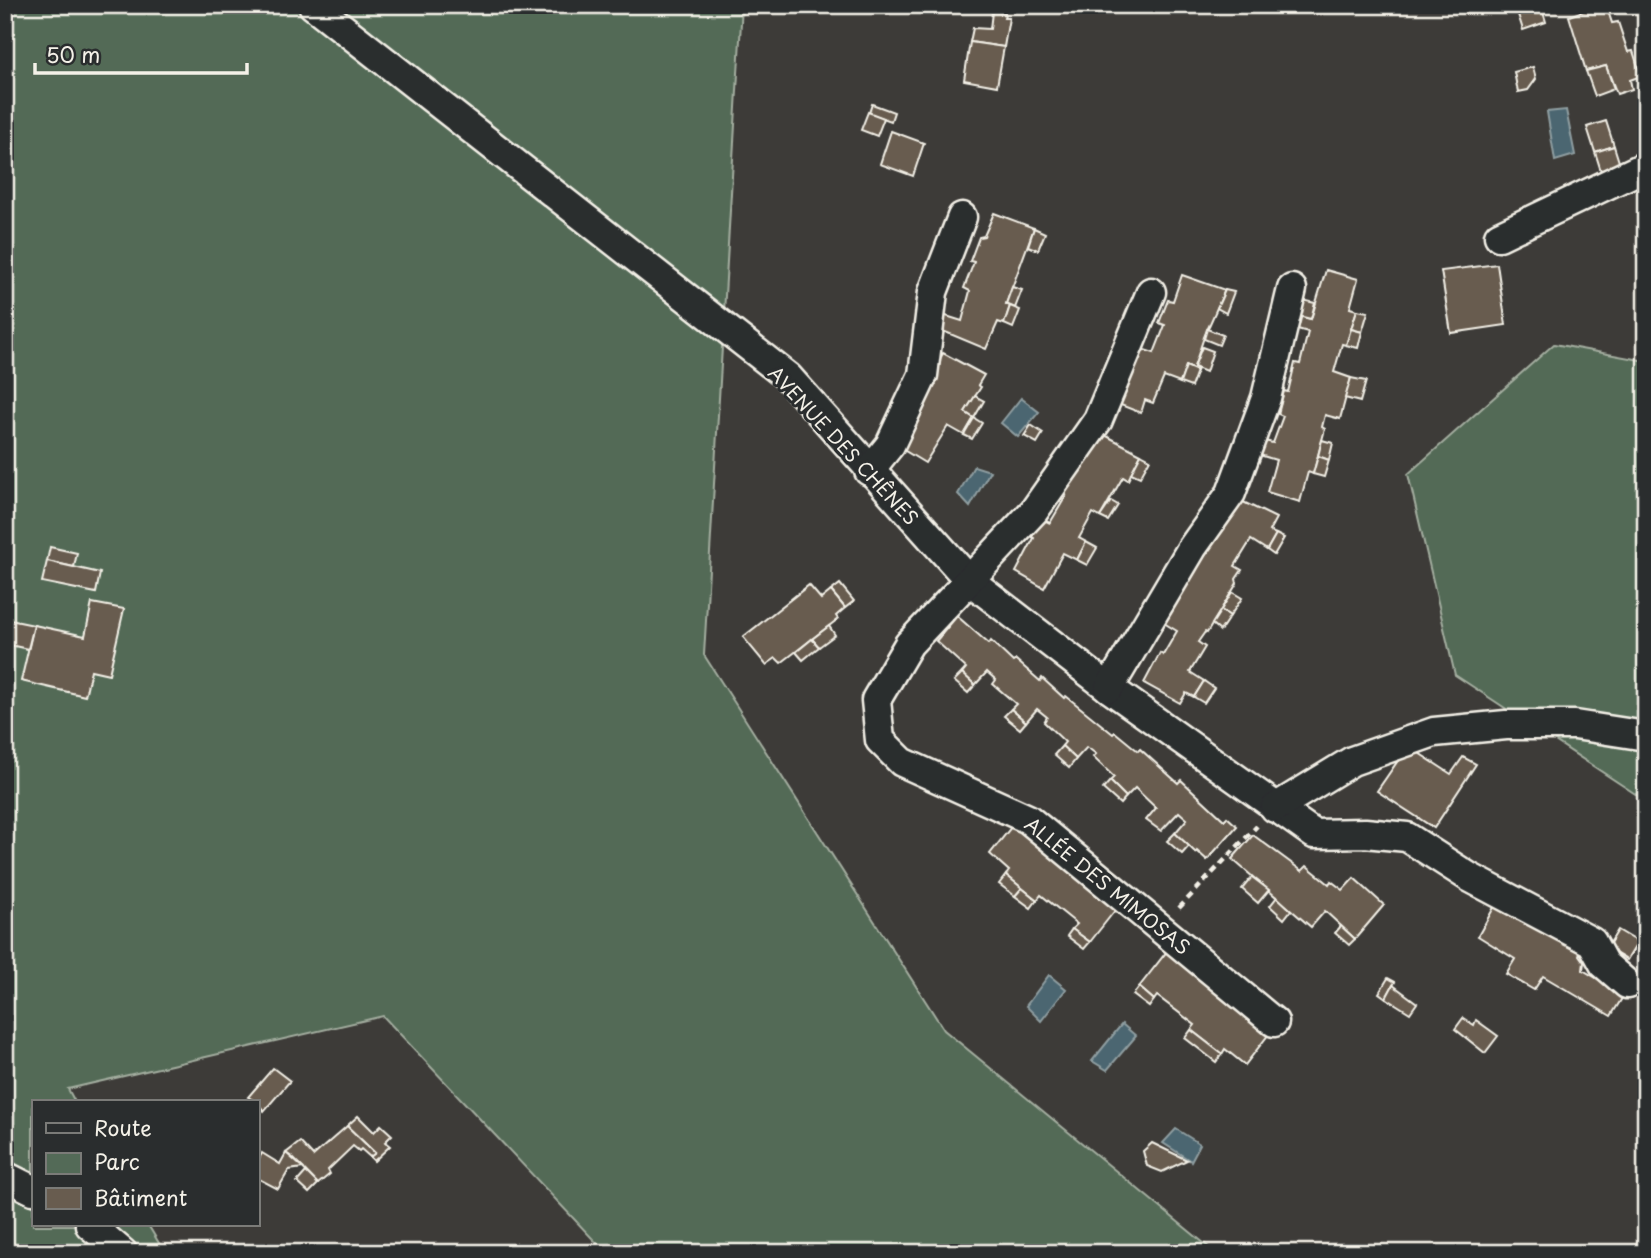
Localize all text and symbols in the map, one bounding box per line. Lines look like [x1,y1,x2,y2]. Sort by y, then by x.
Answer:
scale bar [35,32,247,76]
text: 50 m [46,38,100,70]
street label: AVENUE DES CHÊNES [763,359,925,531]
street label: ALLÉE DES MIMOSAS [1019,810,1197,960]
legend [32,1100,259,1226]
text: Route [94,1111,152,1143]
text: Parc [94,1145,140,1177]
text: Bâtiment [94,1181,187,1213]

